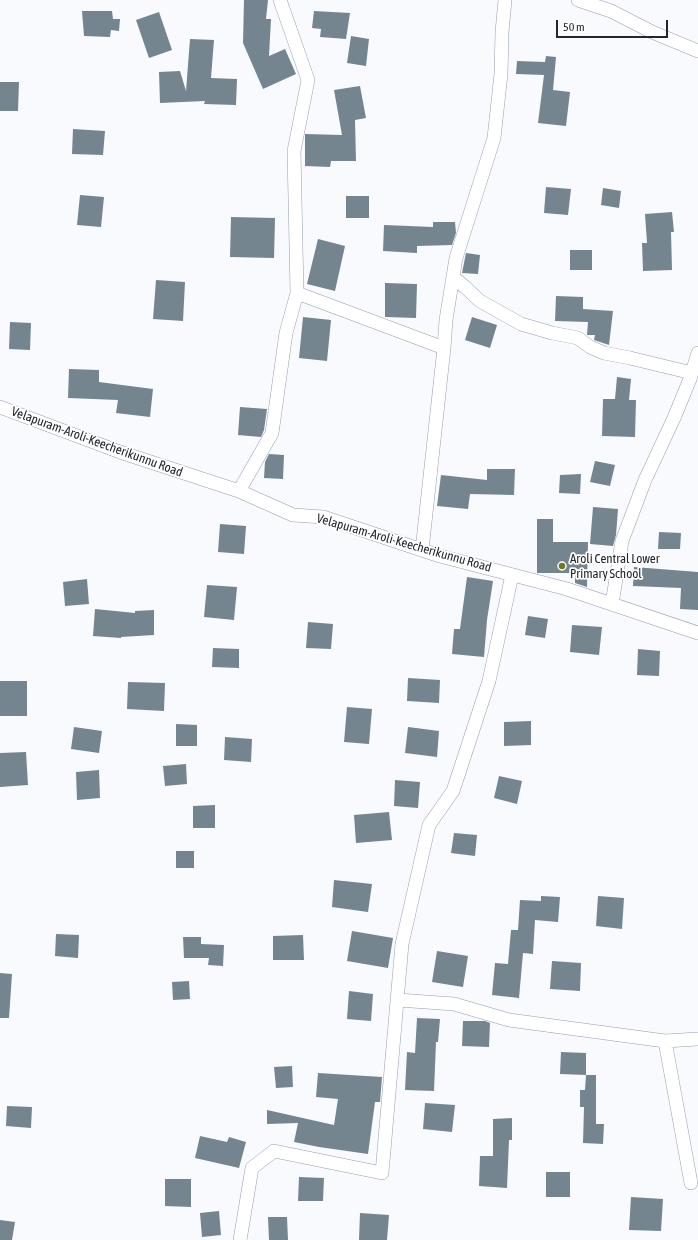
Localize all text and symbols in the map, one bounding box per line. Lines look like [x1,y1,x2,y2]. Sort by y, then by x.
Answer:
scale bar [558,12,670,38]
text: 50 m [563,20,585,34]
street label: Velapuram-Aroli-Keecherikunnu Road [9,404,185,480]
street label: Velapuram-Aroli-Keecherikunnu Road [315,511,493,575]
place label: Aroli Central Lower Primary School [570,551,660,582]
marker: Aroli Central Lower Primary School [557,561,567,571]

